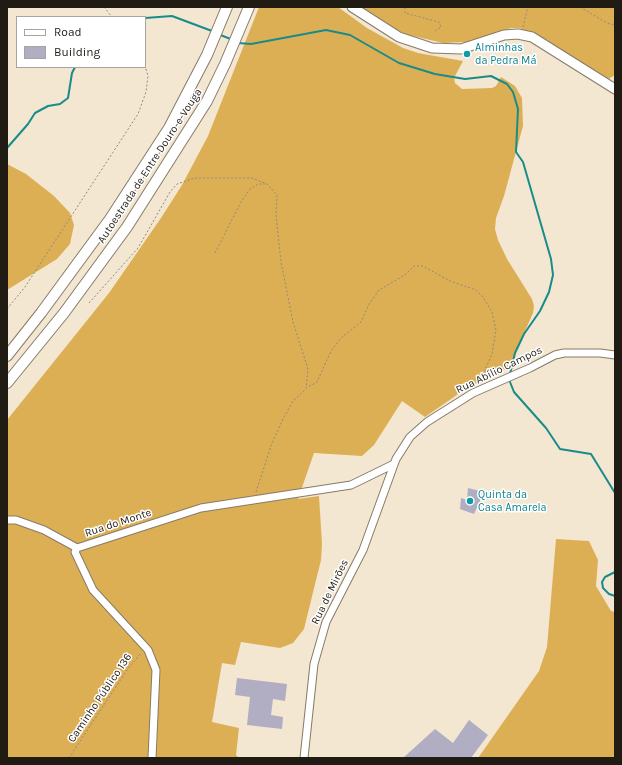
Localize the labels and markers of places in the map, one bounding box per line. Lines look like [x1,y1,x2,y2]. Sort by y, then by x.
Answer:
place label: Alminhas da Pedra Má [475,41,536,67]
marker: Alminhas da Pedra Má [462,49,472,59]
place label: Quinta da Casa Amarela [478,488,547,514]
marker: Quinta da Casa Amarela [465,496,475,506]

